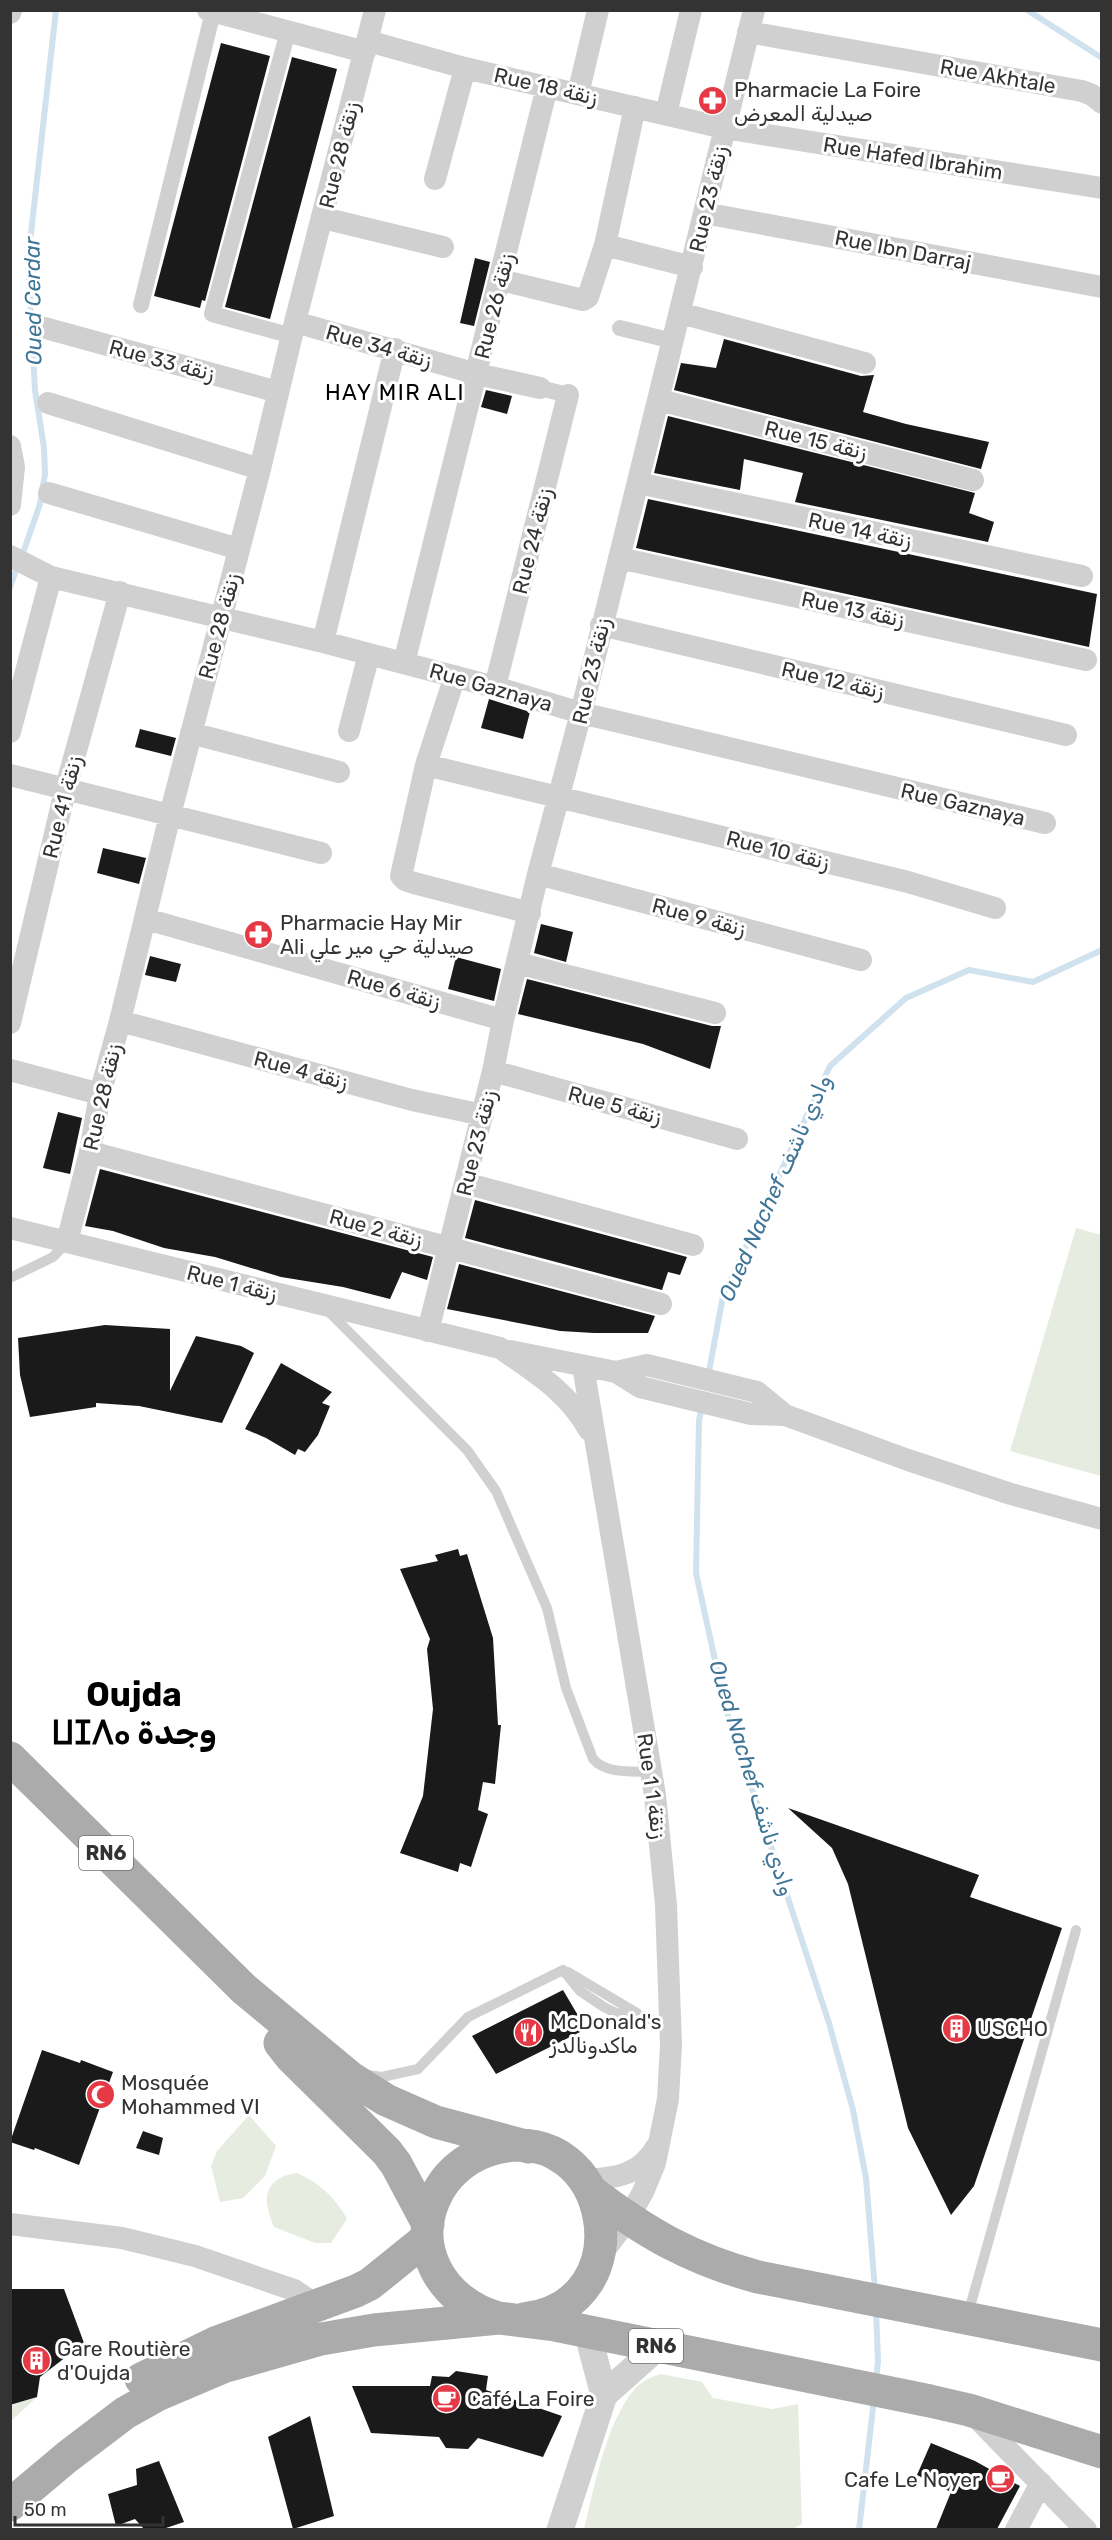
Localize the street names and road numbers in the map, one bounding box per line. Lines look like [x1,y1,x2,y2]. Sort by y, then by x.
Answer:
street label: Rue Akhtale [938,54,1058,98]
street label: Rue 18 زنقة [492,62,600,110]
street label: Rue 28 زنقة [314,99,364,211]
street label: Rue Hafed Ibrahim [822,131,1004,185]
street label: Rue 23 زنقة [684,143,732,255]
street label: Rue Ibn Darraj [833,225,973,275]
street label: Rue 26 زنقة [469,250,519,362]
street label: Rue 34 زنقة [323,319,435,373]
street label: Rue 33 زنقة [106,334,218,386]
street label: Rue 15 زنقة [762,415,870,465]
street label: Rue 24 زنقة [507,485,557,597]
street label: Rue 14 زنقة [806,507,914,553]
street label: Rue 28 زنقة [193,570,245,682]
street label: Rue 13 زنقة [799,586,907,632]
street label: Rue 23 زنقة [567,615,615,727]
street label: Rue 12 زنقة [779,656,887,704]
street label: Rue Gaznaya [427,658,555,716]
street label: Rue 41 زنقة [37,753,87,861]
street label: Rue Gaznaya [898,778,1028,830]
street label: Rue 10 زنقة [724,825,832,875]
street label: Rue 9 زنقة [650,893,748,941]
street label: Rue 6 زنقة [344,964,444,1014]
street label: Rue 28 زنقة [78,1041,126,1153]
street label: Rue 4 زنقة [251,1045,351,1095]
street label: Rue 5 زنقة [566,1081,664,1129]
street label: Rue 23 زنقة [451,1087,501,1199]
street label: Rue 2 زنقة [327,1204,425,1252]
street label: Rue زنقة 1 [184,1260,280,1306]
street label: Rue 1 زنقة 1 [632,1732,672,1840]
road number: RN6 [79,1836,133,1870]
road number: RN6 [629,2329,683,2363]

